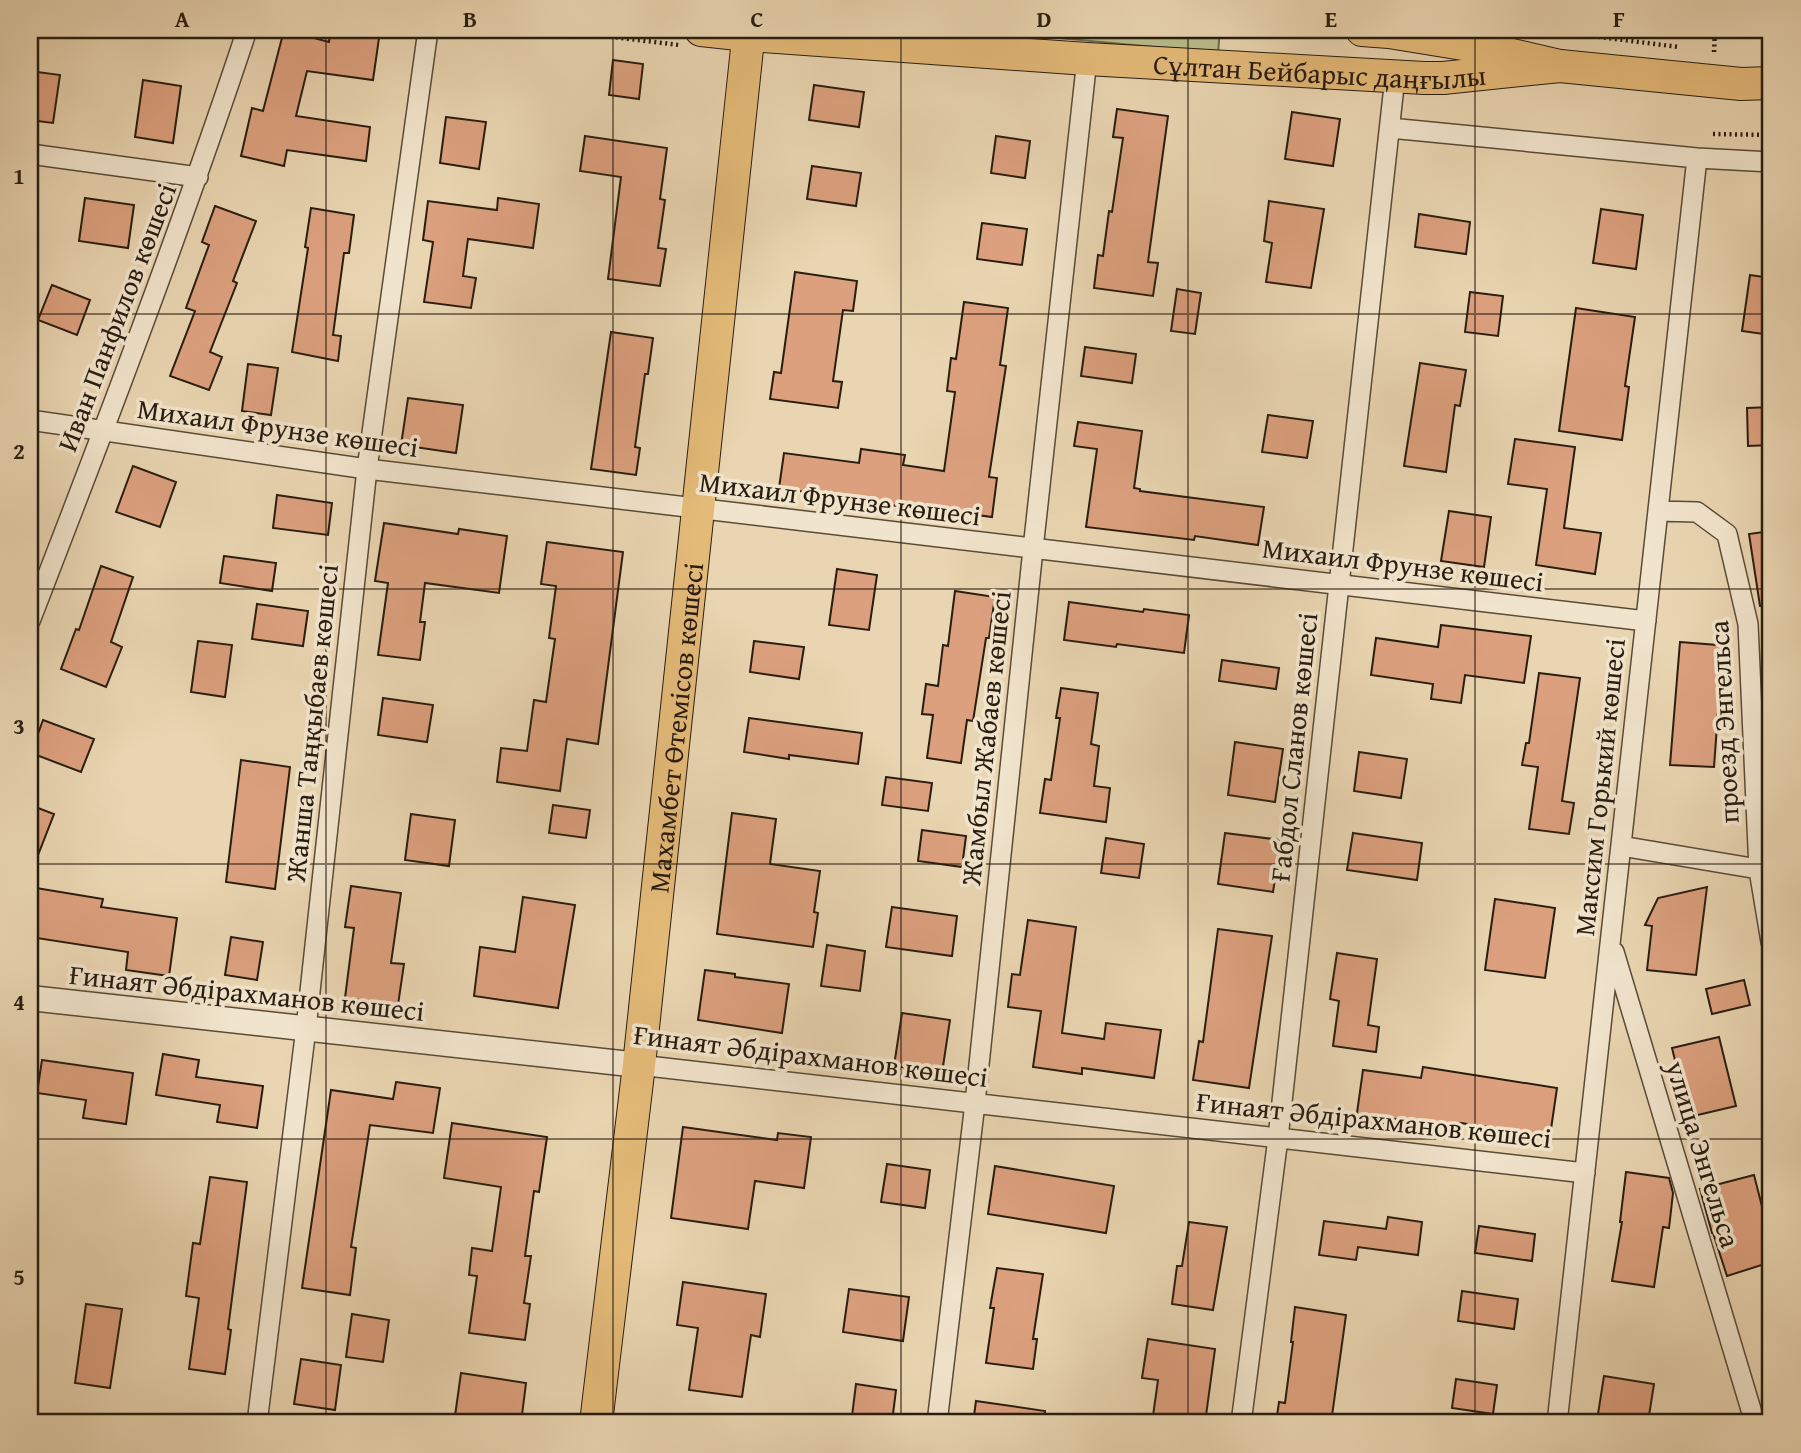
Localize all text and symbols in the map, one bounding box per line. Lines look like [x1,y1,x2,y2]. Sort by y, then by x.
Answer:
text: A [175,2,190,35]
text: B [463,2,477,35]
text: C [750,2,764,35]
text: D [1037,2,1052,35]
text: E [1325,2,1337,35]
text: F [1613,2,1625,35]
street label: Сұлтан Бейбарыс даңғылы [1152,42,1488,99]
text: 1 [13,159,25,192]
street label: Иван Панфилов көшесі [46,177,186,457]
street label: Михаил Фрунзе көшесі [135,387,421,467]
text: 2 [13,434,25,467]
street label: Михаил Фрунзе көшесі [697,460,983,536]
street label: Михаил Фрунзе көшесі [1260,526,1546,602]
street label: Махамбет Өтемісов көшесі [637,560,713,895]
street label: Жанша Таңқыбаев көшесі [274,562,348,885]
street label: Жамбыл Жабаев көшесі [949,588,1021,888]
street label: Ғабдол Сланов көшесі [1258,610,1328,883]
street label: проезд Энгельса [1697,619,1749,825]
street label: Максим Горький көшесі [1563,636,1635,938]
text: 3 [13,709,25,742]
street label: Ғинаят Әбдірахманов көшесі [68,953,427,1031]
text: 4 [13,985,25,1018]
street label: Ғинаят Әбдірахманов көшесі [632,1013,991,1097]
street label: улица Энгельса [1656,1055,1752,1253]
street label: Ғинаят Әбдірахманов көшесі [1195,1080,1554,1158]
text: 5 [13,1260,25,1293]

